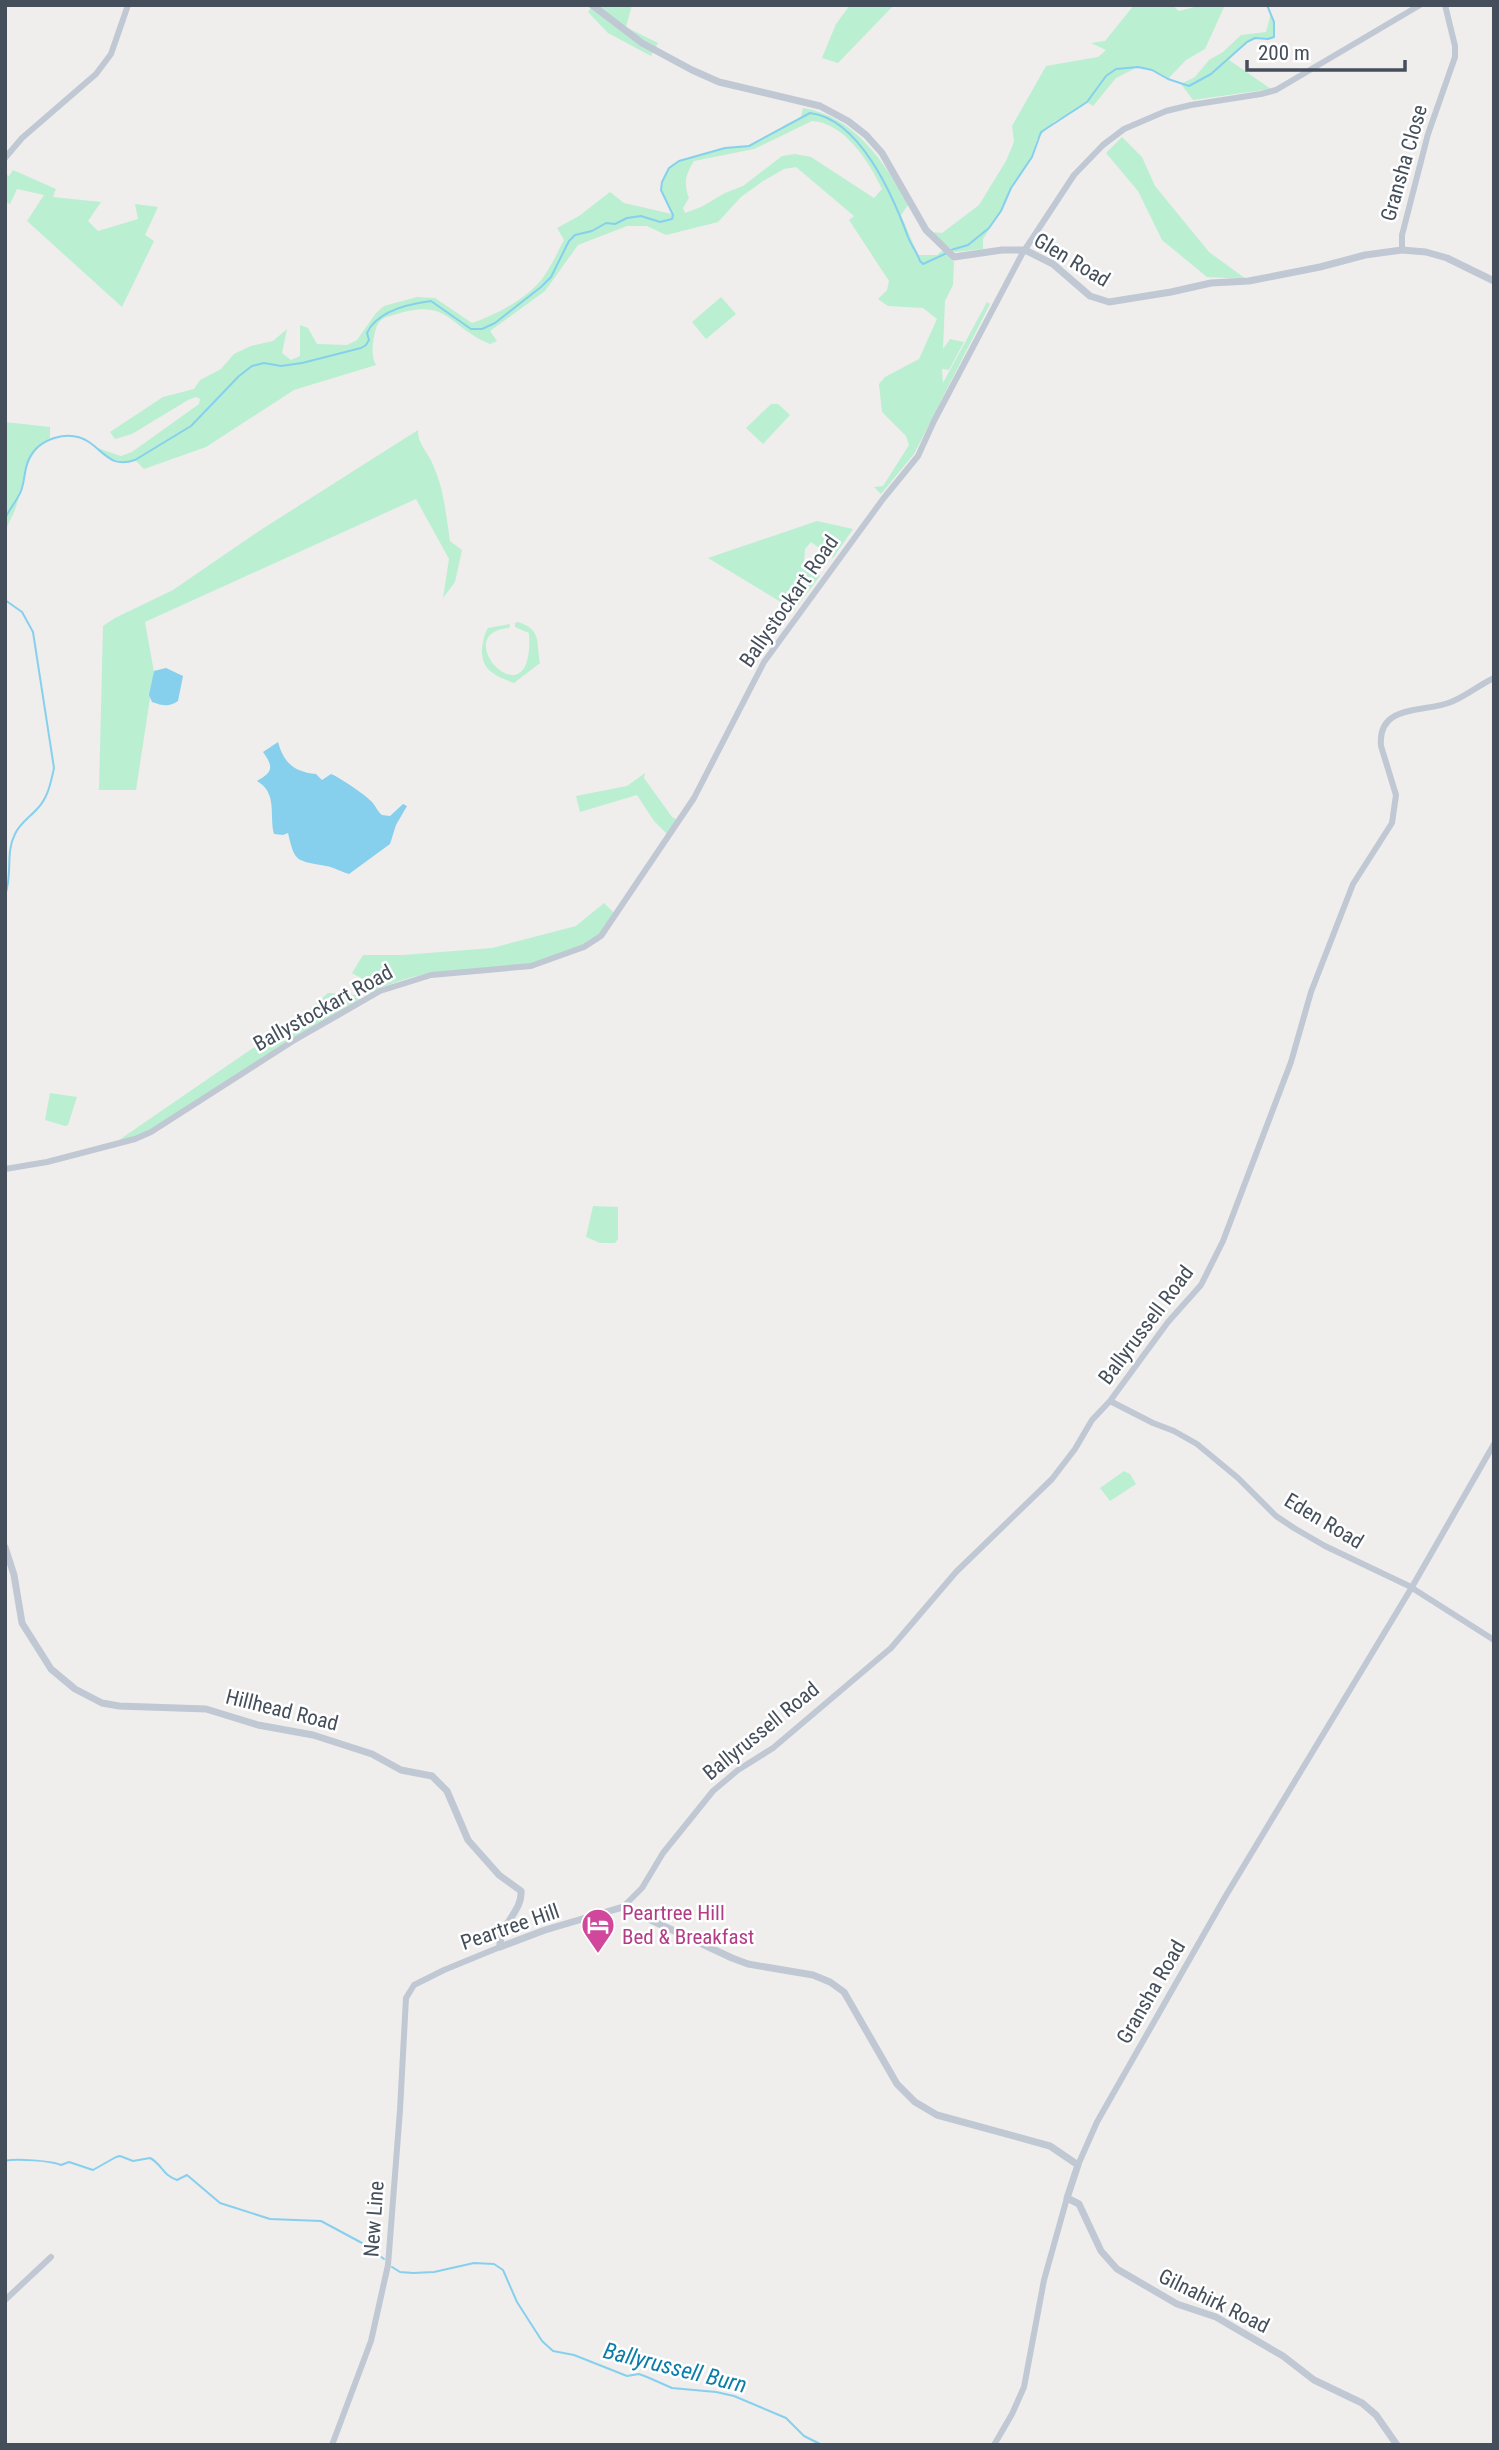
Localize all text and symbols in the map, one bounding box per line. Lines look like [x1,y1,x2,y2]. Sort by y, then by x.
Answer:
scale bar [1247,28,1404,72]
text: 200 m [1258,41,1310,65]
street label: Gransha Close [1376,102,1432,224]
street label: Glen Road [1030,228,1114,292]
street label: Ballystockart Road [735,530,843,672]
street label: Ballystockart Road [249,960,397,1056]
street label: Ballyrussell Road [1094,1261,1198,1389]
street label: Eden Road [1280,1488,1368,1554]
street label: Ballyrussell Road [698,1677,824,1785]
street label: Hillhead Road [223,1684,341,1736]
street label: Peartree Hill [458,1899,562,1955]
place label: Peartree Hill Bed & Breakfast [622,1901,754,1949]
hotel icon: Peartree Hill Bed & Breakfast [579,1906,617,1955]
street label: Gransha Road [1112,1936,1190,2048]
street label: New Line [359,2180,389,2258]
street label: Gilnahirk Road [1155,2264,1273,2338]
water label: Ballyrussell Burn [601,2337,749,2399]

